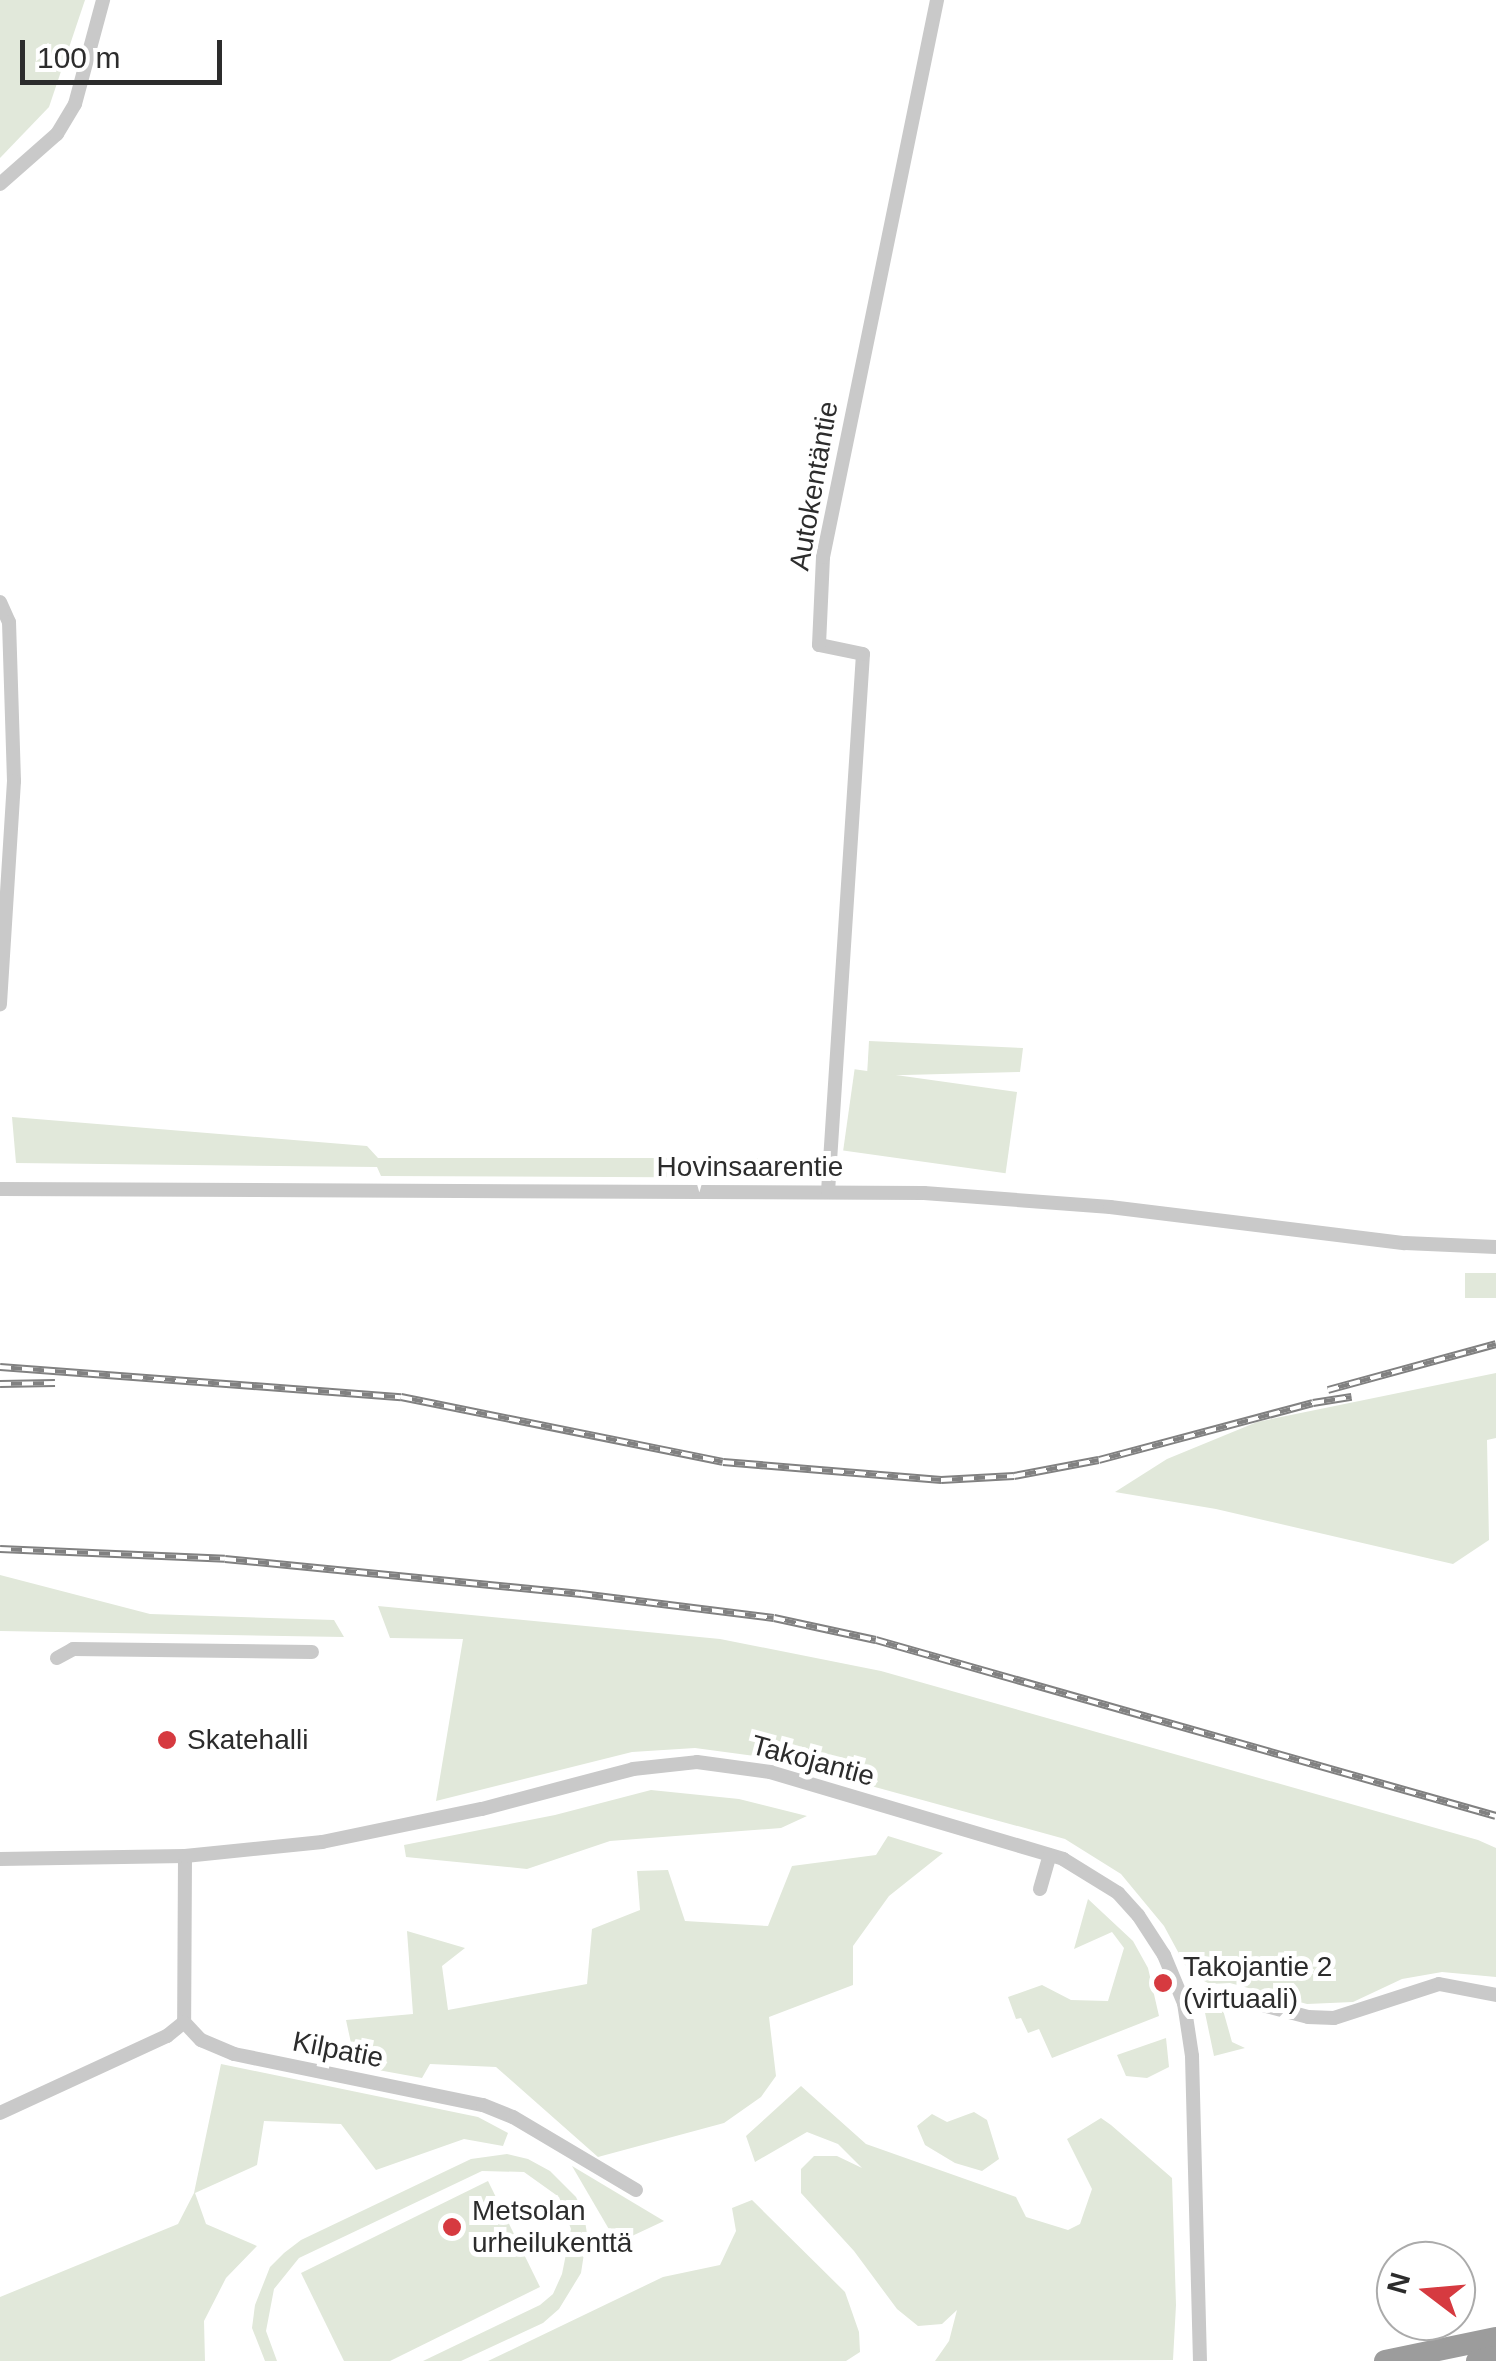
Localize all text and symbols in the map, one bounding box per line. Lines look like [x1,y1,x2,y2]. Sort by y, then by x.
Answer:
scale bar [25,20,228,82]
text: 100 m [37,41,120,74]
street label: Autokentäntie [783,399,845,573]
street label: Hovinsaarentie [657,1150,843,1184]
place label: Skatehalli [187,1723,308,1757]
street label: Takojantie [748,1728,878,1794]
marker: Skatehalli [156,1729,178,1751]
place label: Takojantie 2 (virtuaali) [1183,1950,1332,2016]
marker: Takojantie 2 (virtuaali) [1152,1972,1174,1994]
street label: Kilpatie [290,2025,386,2075]
place label: Metsolan urheilukenttä [472,2194,632,2260]
marker: Metsolan urheilukenttä [441,2216,463,2238]
north arrow [1376,2241,1476,2341]
text: N [1381,2269,1416,2297]

